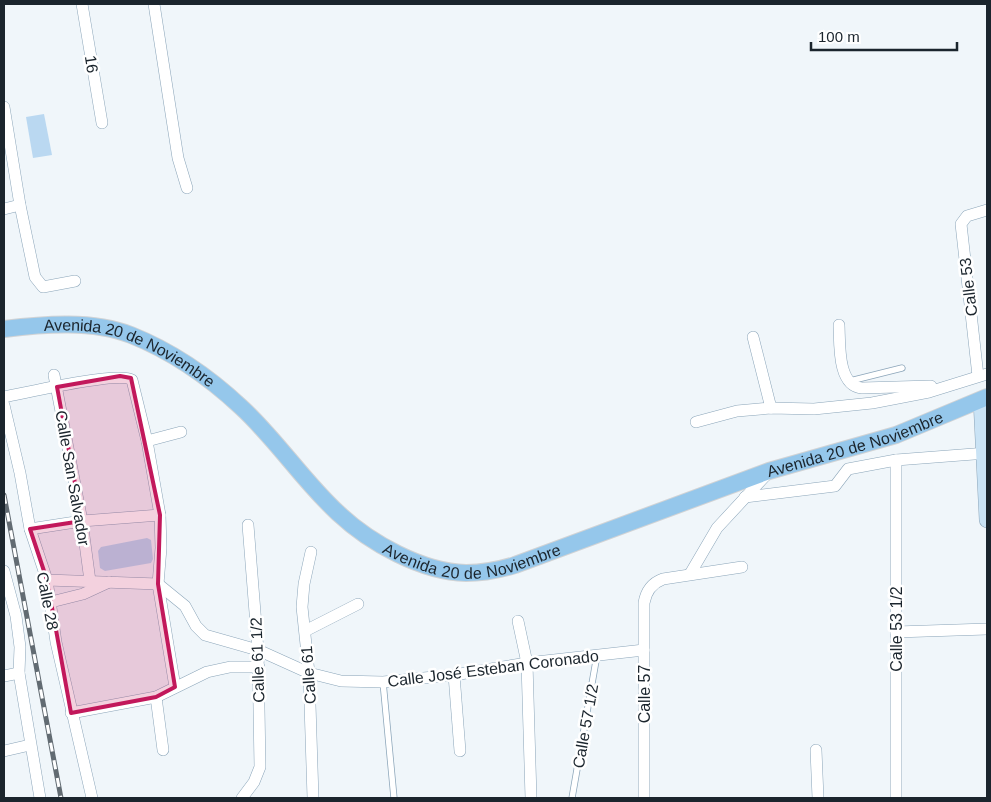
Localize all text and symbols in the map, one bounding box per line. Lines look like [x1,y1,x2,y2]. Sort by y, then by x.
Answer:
scale bar [811,20,957,52]
text: 100 m [818,28,860,45]
street label: 16 [82,54,101,74]
street label: Calle 53 [956,257,981,317]
street label: Avenida 20 de Noviembre [43,316,218,390]
street label: Avenida 20 de Noviembre [765,408,946,480]
street label: Calle San Salvador [52,409,93,548]
street label: Avenida 20 de Noviembre [380,534,564,556]
text: Avenida 20 de Noviembre [380,540,563,582]
street label: Calle 28 [34,571,61,632]
street label: Calle 53 1/2 [888,586,905,672]
street label: Calle 61 1/2 [248,617,267,703]
street label: Calle 61 [298,645,319,705]
street label: Calle José Esteban Coronado [387,647,600,690]
street label: Calle 57 [636,665,653,723]
street label: Calle 57 1/2 [570,682,601,770]

